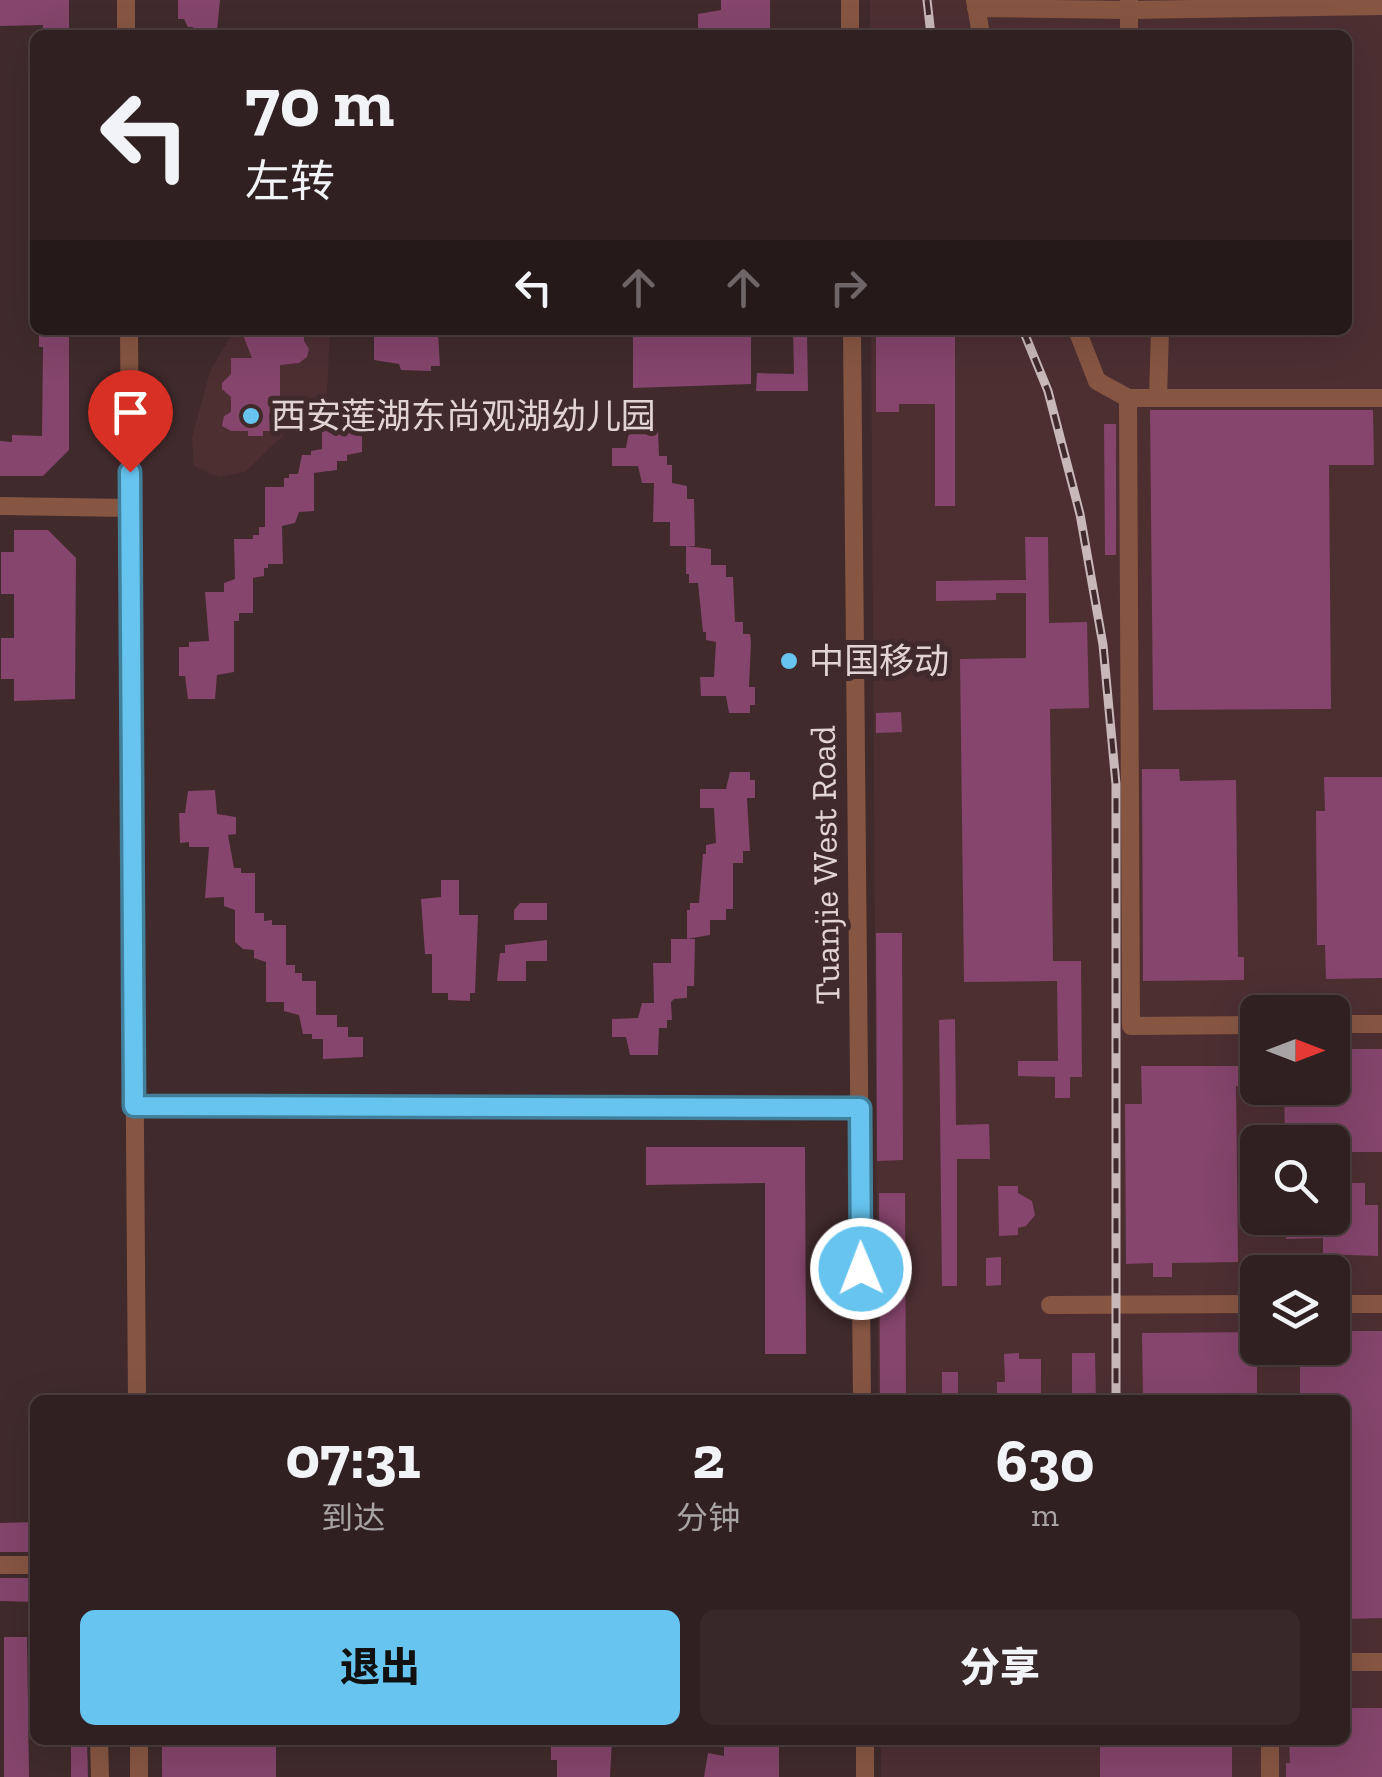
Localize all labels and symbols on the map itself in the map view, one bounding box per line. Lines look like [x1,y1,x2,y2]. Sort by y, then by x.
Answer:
pin [88,370,173,473]
place label: 西安莲湖东尚观湖幼儿园 [271,395,656,437]
marker: 西安莲湖东尚观湖幼儿园 [240,405,262,427]
place label: 中国移动 [809,640,949,682]
marker: 中国移动 [778,650,800,672]
street label: Tuanjie West Road [802,725,848,1005]
north arrow [1240,995,1350,1105]
position arrow [809,1217,913,1321]

